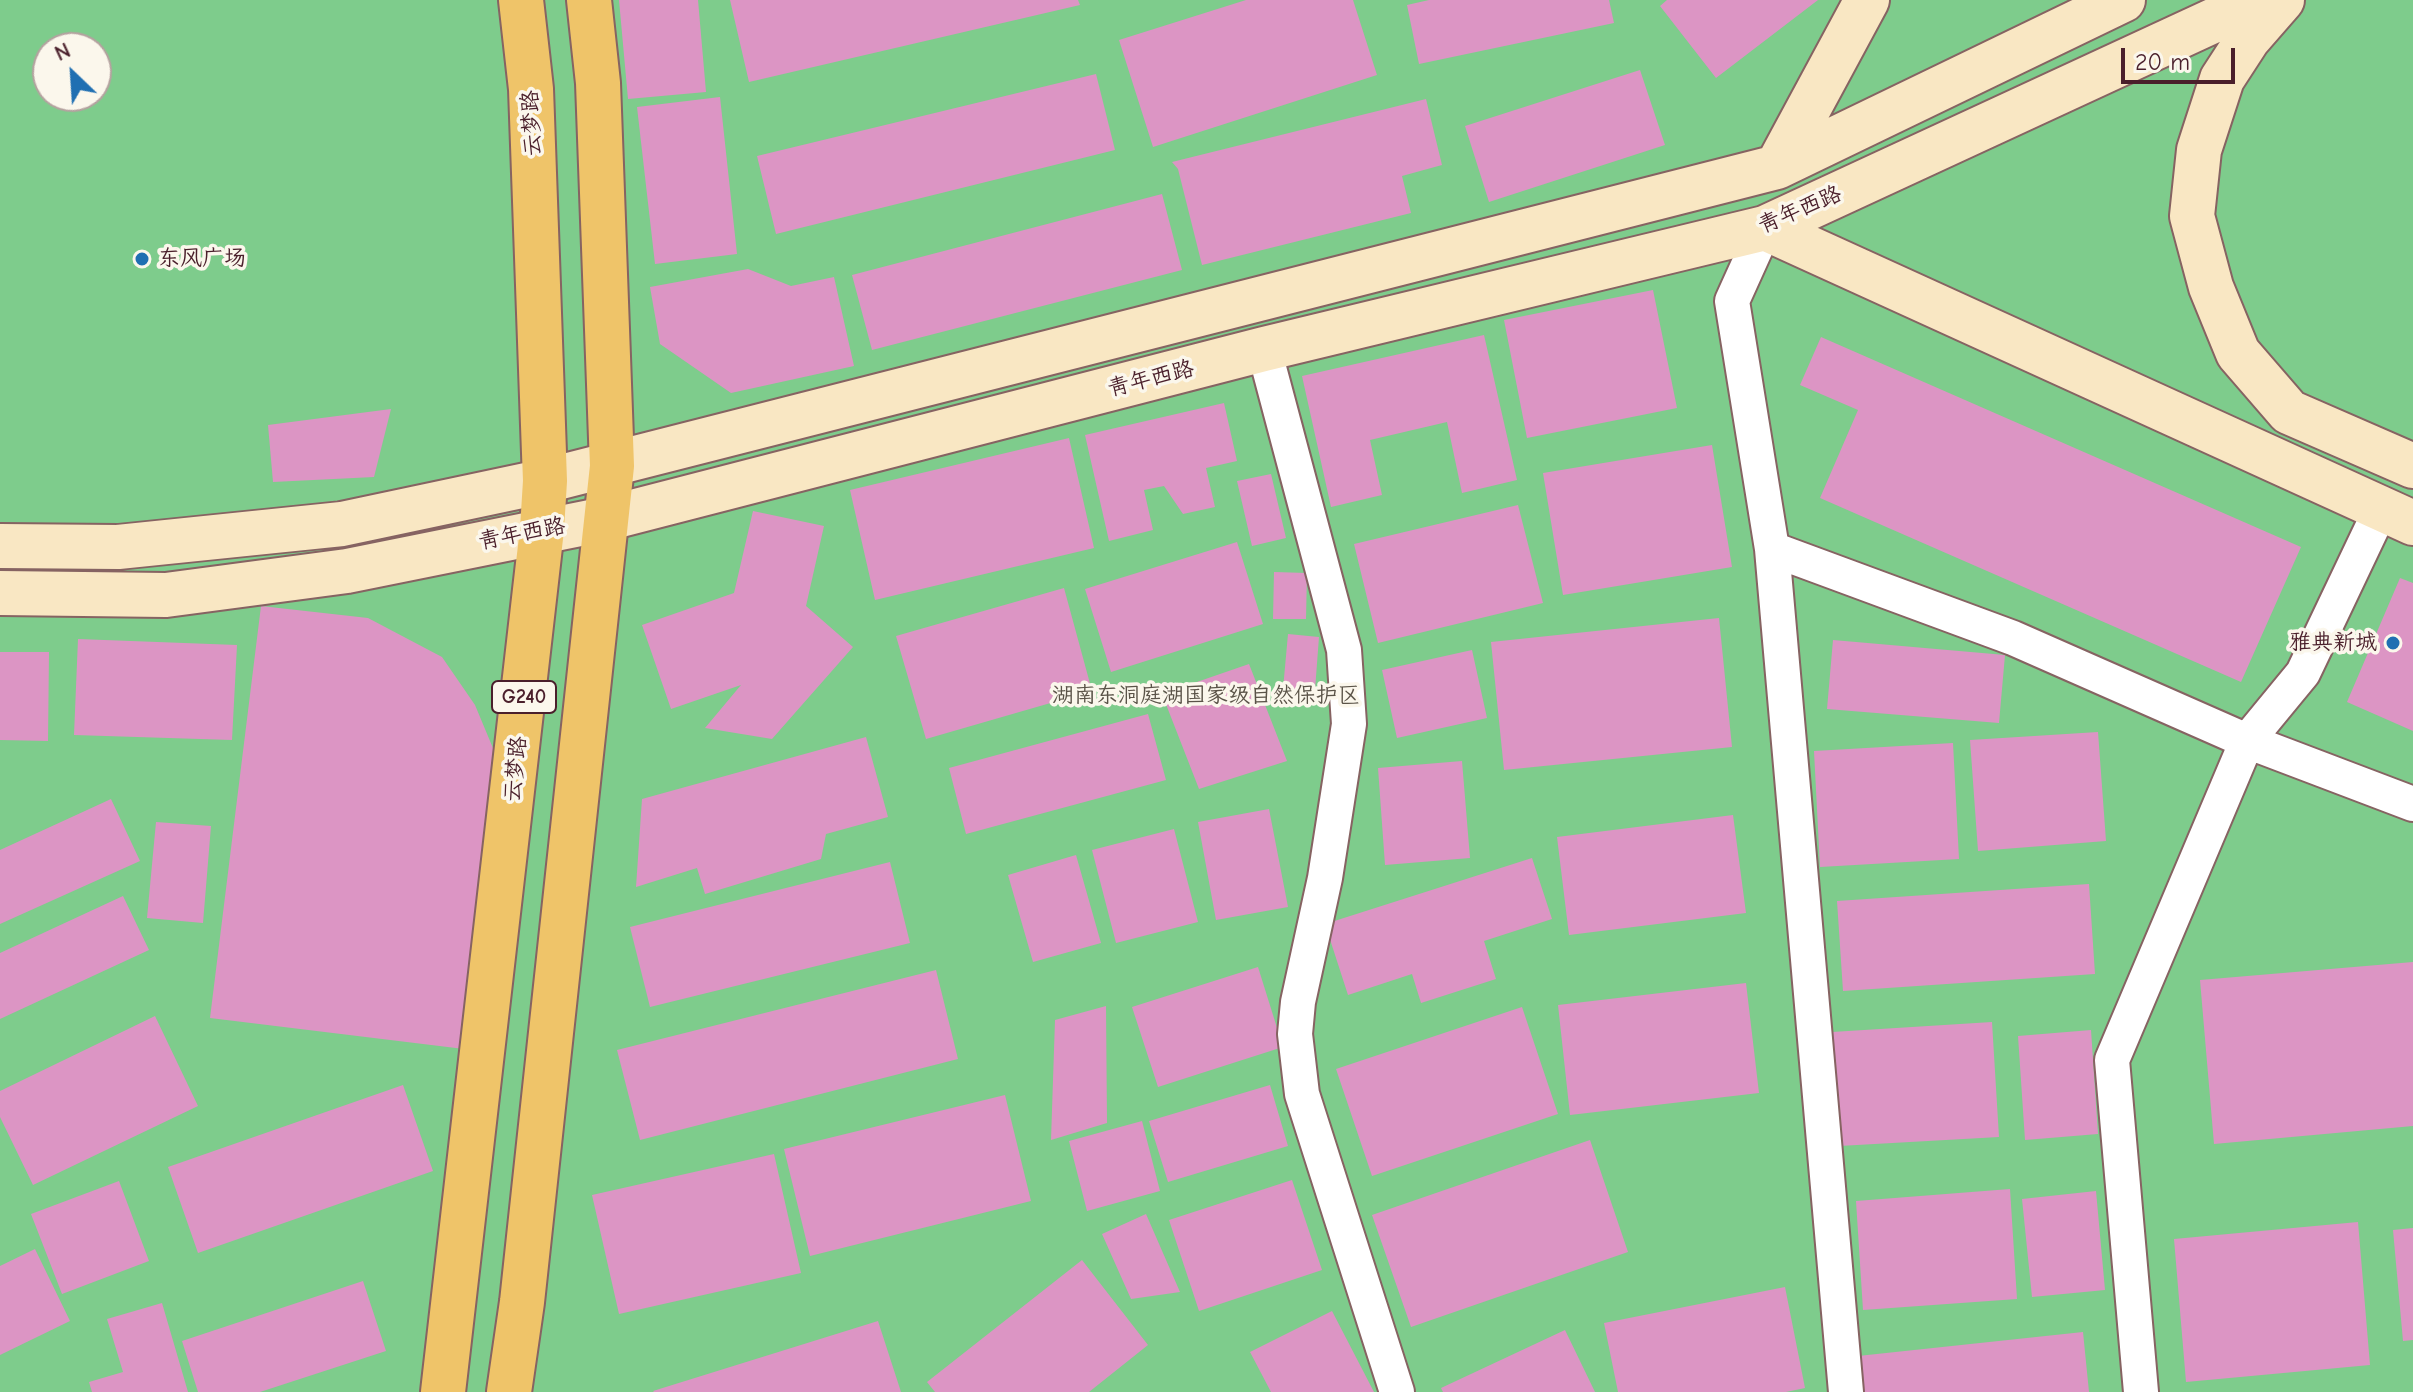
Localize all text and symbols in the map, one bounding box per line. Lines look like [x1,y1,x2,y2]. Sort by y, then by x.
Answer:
north arrow [32,32,112,112]
scale bar [2125,32,2239,82]
text: N [51,37,75,67]
text: 20 m [2135,48,2190,76]
street label: 云梦路 [517,89,547,157]
street label: 青年西路 [1754,181,1846,239]
place label: 东风广场 [158,246,246,272]
marker: 东风广场 [133,250,151,268]
street label: 青年西路 [1105,356,1197,402]
street label: 青年西路 [476,513,568,555]
place label: 雅典新城 [2289,630,2377,656]
marker: 雅典新城 [2384,634,2402,652]
road number: G240 [492,681,556,713]
park label: 湖南东洞庭湖国家级自然保护区 [1052,683,1360,709]
street label: 云梦路 [499,735,533,803]

